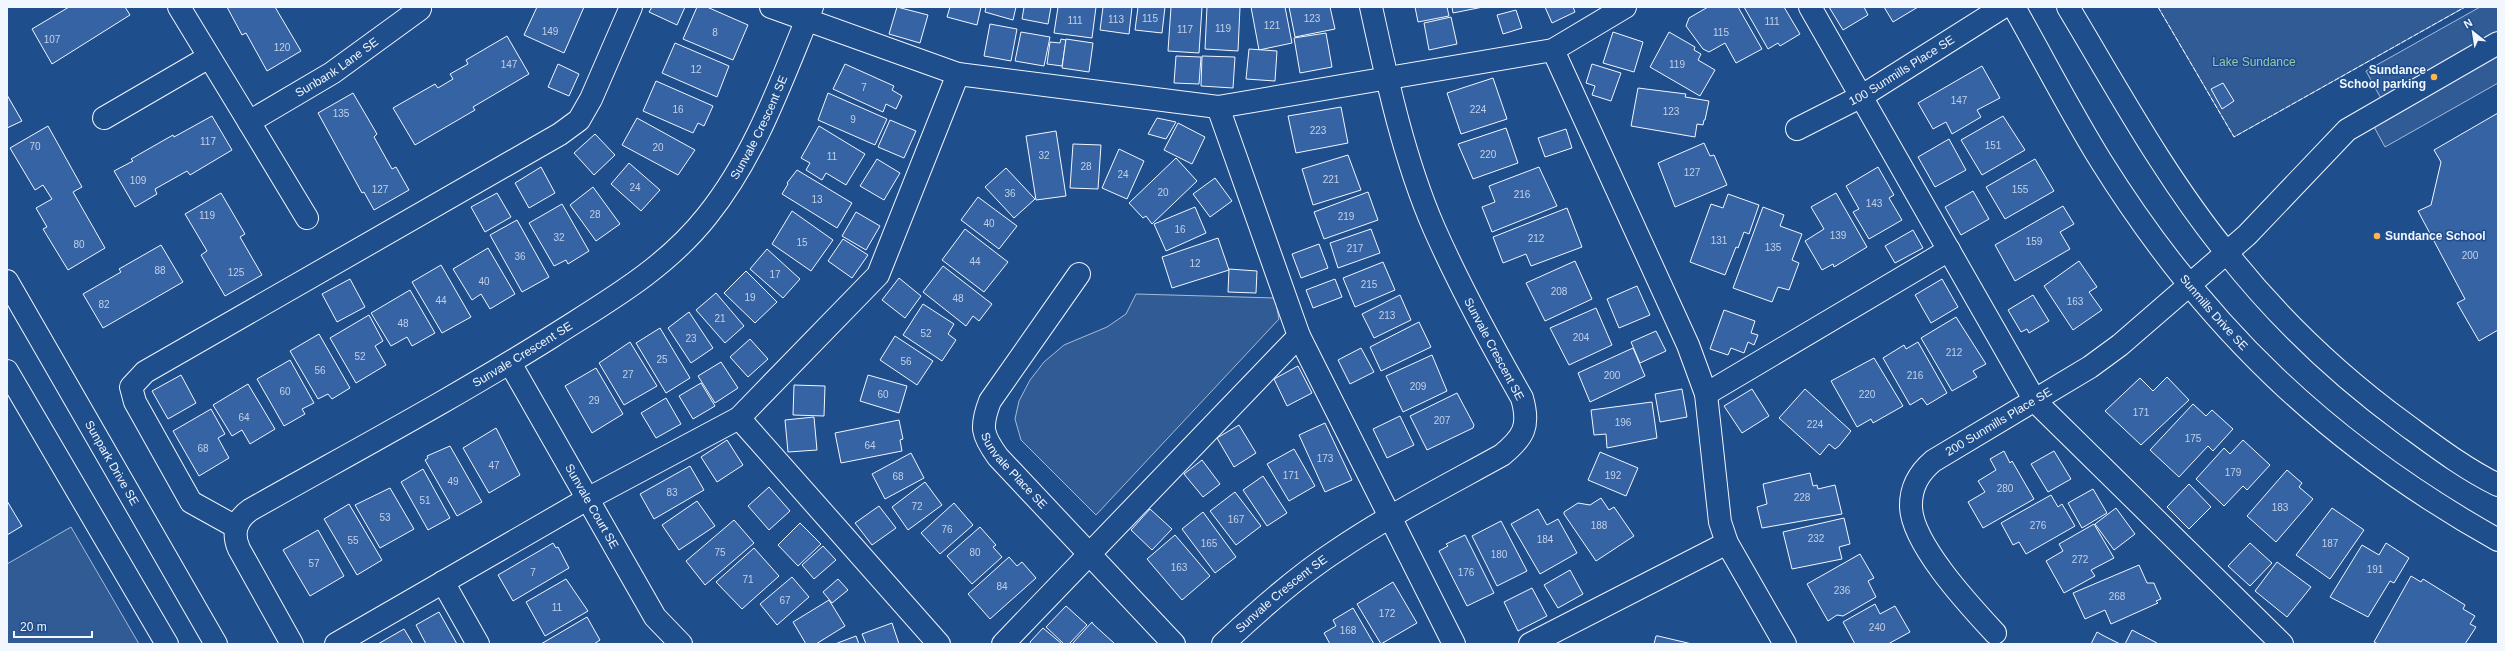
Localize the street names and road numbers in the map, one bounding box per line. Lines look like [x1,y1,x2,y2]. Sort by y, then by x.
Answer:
street label: 100 Sunmills Place SE [1847,32,1957,108]
street label: Sunbank Lane SE [293,35,381,100]
street label: Sunvale Crescent SE [727,73,790,182]
street label: Sunmills Drive SE [2177,272,2251,353]
street label: Sunvale Crescent SE [1461,295,1527,403]
street label: Sunvale Crescent SE [470,319,575,390]
street label: 200 Sunmills Place SE [1943,384,2054,459]
street label: Sunpark Drive SE [82,418,142,508]
street label: Sunvale Place SE [978,431,1050,512]
street label: Sunvale Court SE [562,461,622,551]
street label: Sunvale Crescent SE [1233,552,1330,636]

